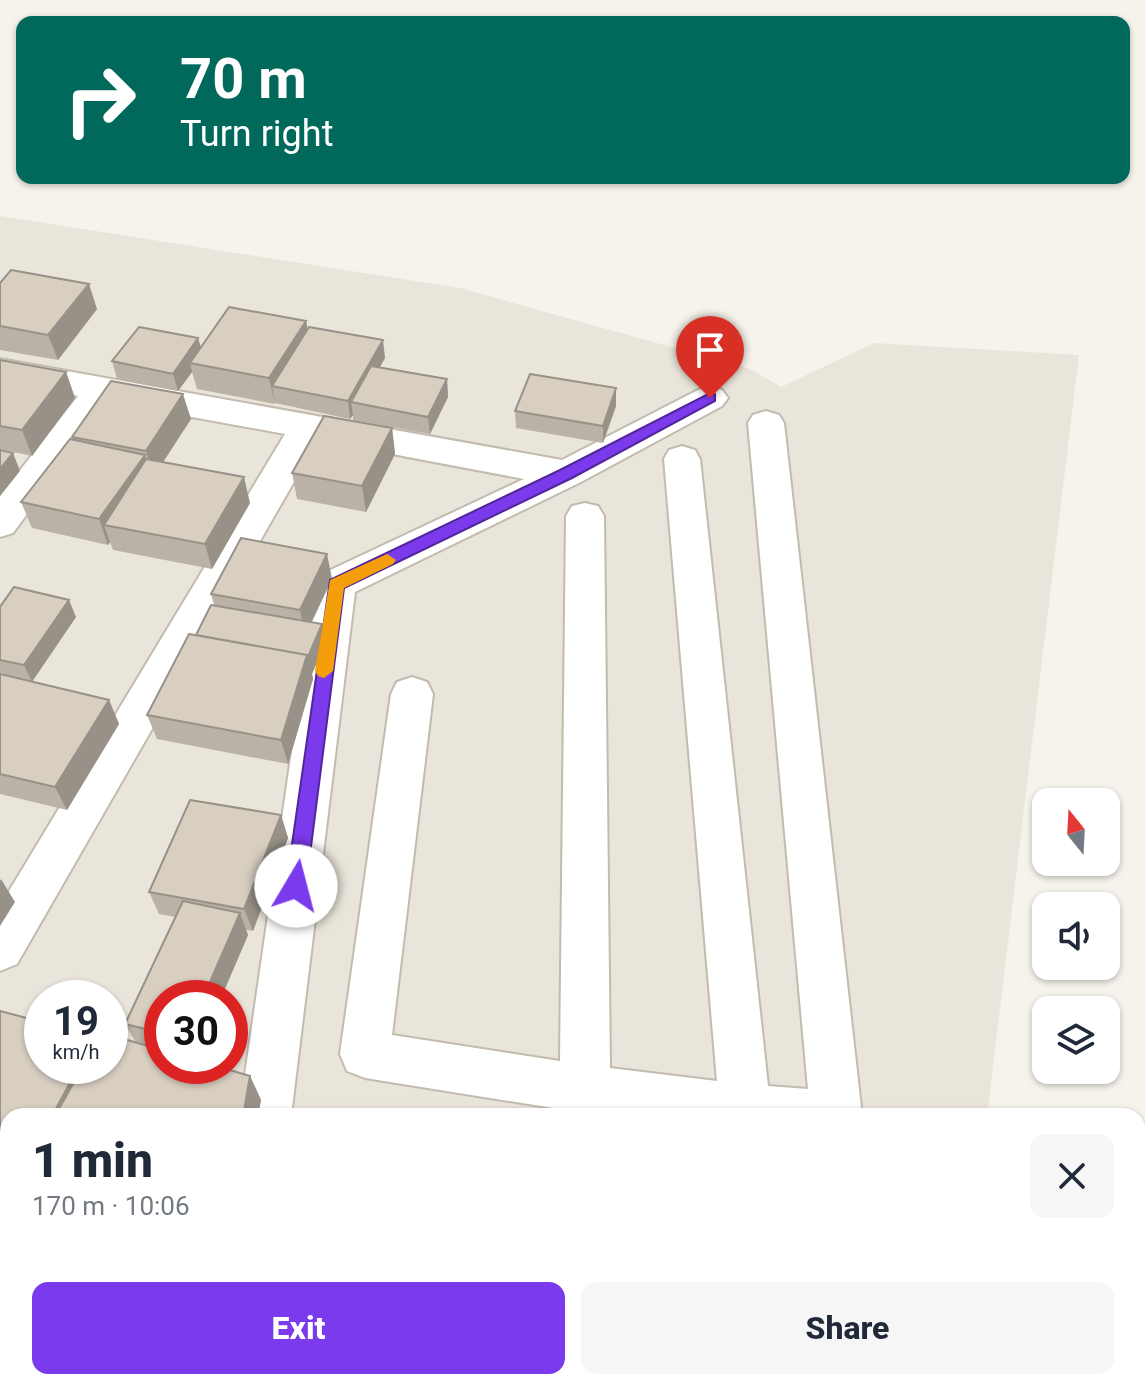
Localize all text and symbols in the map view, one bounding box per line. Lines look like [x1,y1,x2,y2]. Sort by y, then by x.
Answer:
text: 70 m [180,46,307,112]
icon: right [48,48,152,152]
text: Turn right [180,113,333,155]
pin [676,316,744,398]
icon: arrive [688,328,732,372]
north arrow [1032,788,1120,876]
map controls [1032,788,1120,1084]
position arrow [254,844,338,928]
button: sound [1032,892,1120,980]
speed limit sign: 30 [144,980,248,1084]
button: layers [1032,996,1120,1084]
text: 19 [53,998,99,1045]
text: km/h [53,1040,99,1064]
text: 1 min [32,1132,153,1189]
button: close [1030,1134,1114,1218]
text: 170 m · 10:06 [32,1191,190,1221]
button: Exit [32,1282,565,1374]
button: Share [581,1282,1114,1374]

